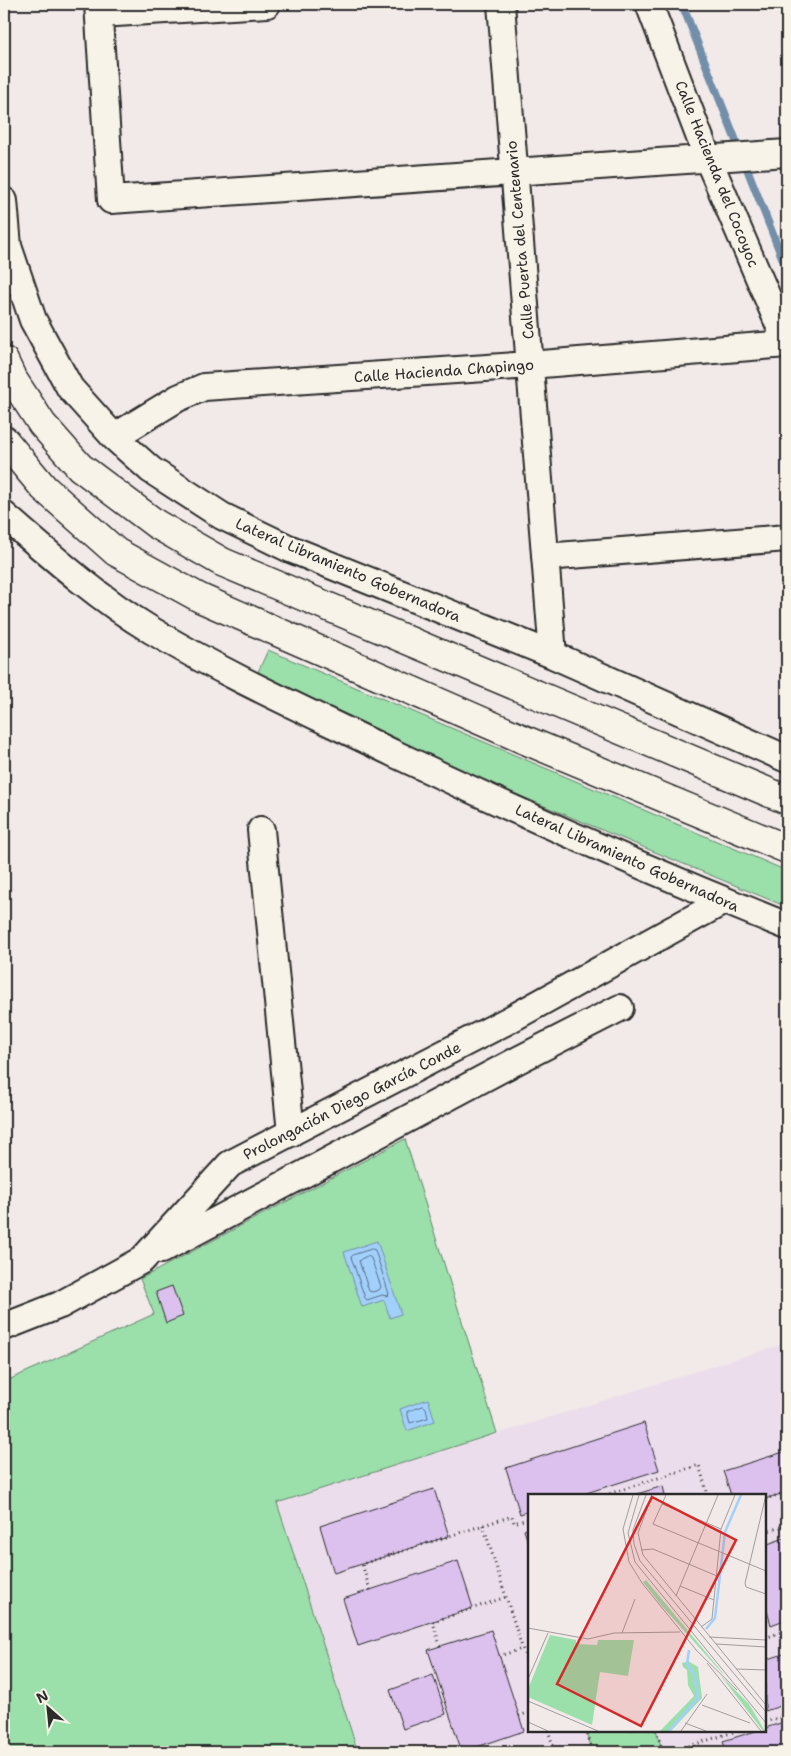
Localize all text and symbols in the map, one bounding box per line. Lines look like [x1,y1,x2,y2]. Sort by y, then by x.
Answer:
street label: Calle Hacienda del Cocoyoc [670,78,764,270]
street label: Calle Puerta del Centenario [501,140,539,340]
street label: Calle Hacienda Chapingo [353,355,535,387]
street label: Lateral Libramiento Gobernadora [232,513,464,627]
street label: Lateral Libramiento Gobernadora [512,799,743,917]
street label: Prolongación Diego García Conde [240,1037,464,1165]
inset map [528,1494,766,1731]
north arrow [22,1684,72,1734]
text: N [33,1686,51,1707]

